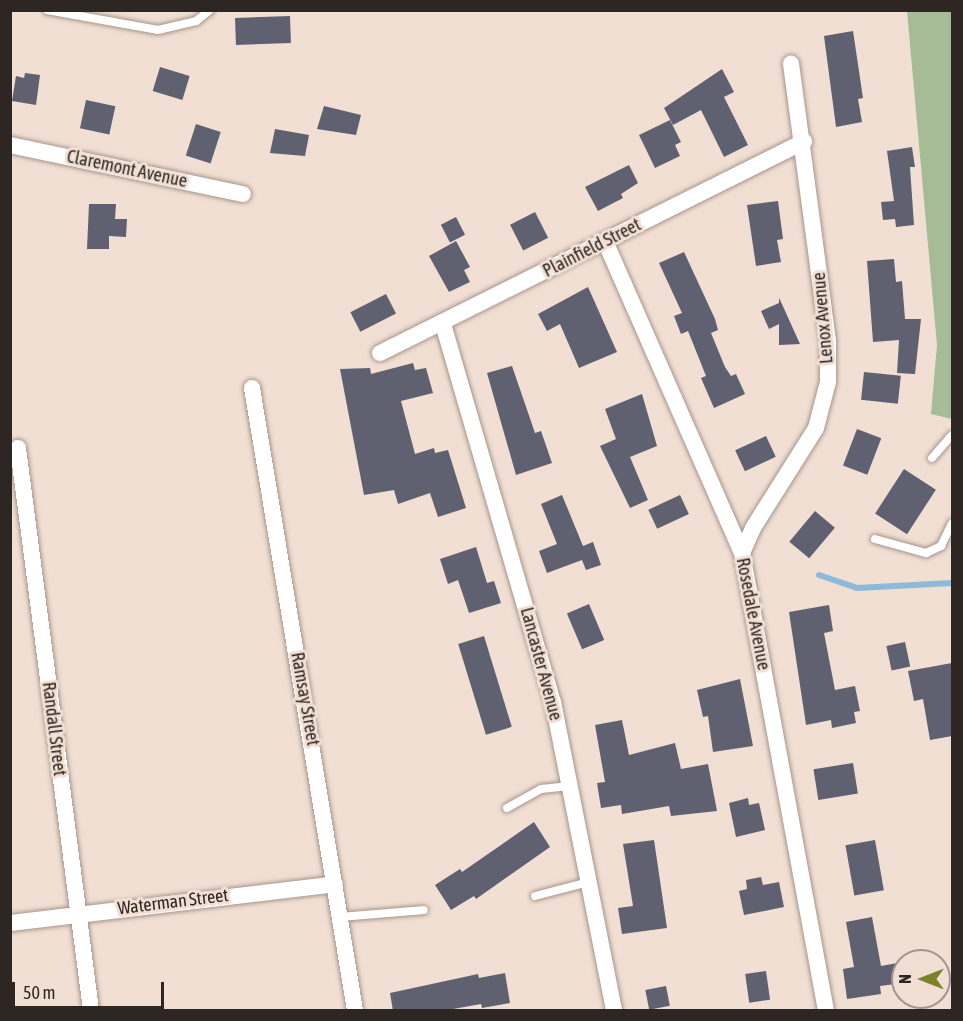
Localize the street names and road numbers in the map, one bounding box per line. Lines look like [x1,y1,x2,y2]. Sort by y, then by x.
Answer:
street label: Claremont Avenue [65,146,189,192]
street label: Plainfield Street [539,214,645,282]
street label: Lenox Avenue [808,271,838,365]
street label: Rosedale Avenue [732,556,774,672]
street label: Lancaster Avenue [516,605,566,723]
street label: Ramsay Street [286,651,324,747]
street label: Randall Street [38,681,70,777]
street label: Waterman Street [116,884,230,920]

